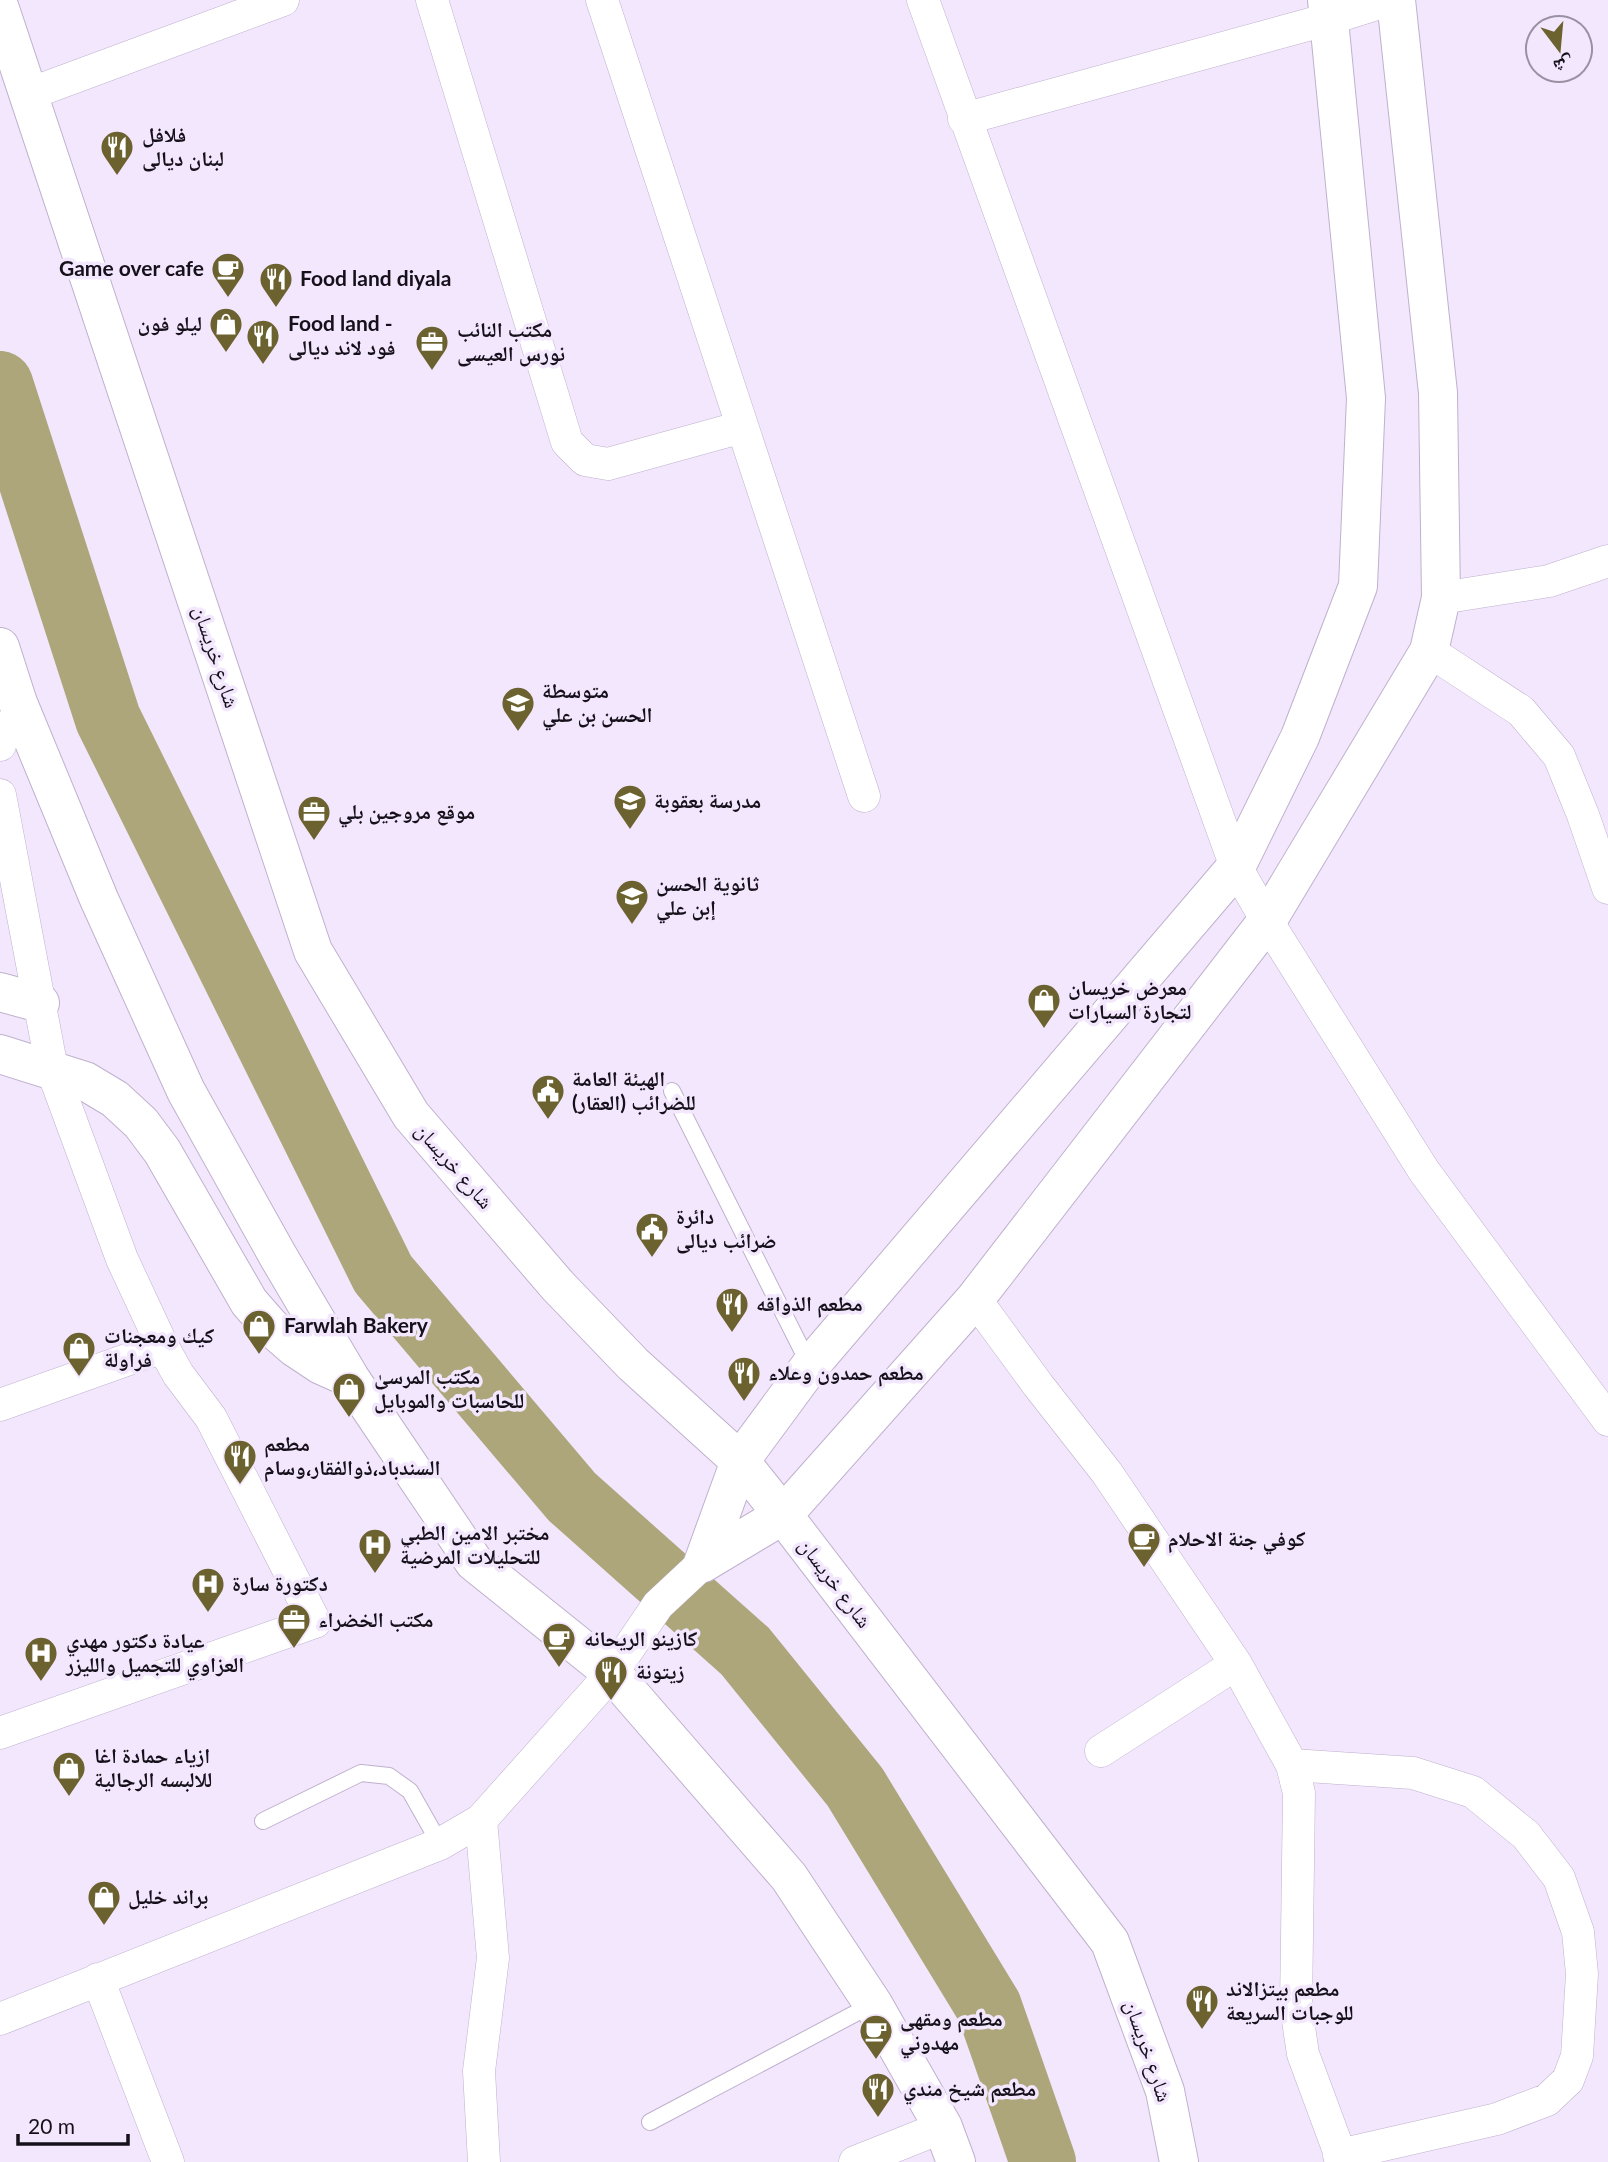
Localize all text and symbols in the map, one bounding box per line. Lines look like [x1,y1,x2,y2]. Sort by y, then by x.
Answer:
north arrow [1524,14,1594,84]
text: ش [1551,51,1577,80]
place label: فلافل لبنان ديالى [142,121,224,172]
restaurant icon: فلافل لبنان ديالى [98,128,136,177]
cafe icon: Game over cafe [209,250,247,299]
place label: Game over cafe [59,255,204,280]
restaurant icon: Food land diyala [257,260,295,309]
place label: Food land diyala [300,265,451,290]
shop icon: ليلو فون [207,305,245,354]
place label: ليلو فون [137,310,202,336]
place label: Food land - فود لاند ديالى [288,310,395,361]
place label: مكتب النائب نورس العيسى [457,316,565,367]
restaurant icon: Food land - فود لاند ديالى [244,317,282,366]
office icon: مكتب النائب نورس العيسى [413,323,451,372]
street label: شارع خريسان [187,602,246,711]
place label: متوسطة الحسن بن علي [542,677,653,731]
school or university icon: متوسطة الحسن بن علي [499,684,537,733]
school or university icon: مدرسة بعقوبة [611,782,649,831]
place label: مدرسة بعقوبة [654,787,761,813]
office icon: موقع مروجين بلي [295,793,333,842]
place label: موقع مروجين بلي [338,798,475,828]
place label: ثانوية الحسن إبن علي [656,870,759,924]
school or university icon: ثانوية الحسن إبن علي [613,877,651,926]
place label: معرض خريسان لتجارة السيارات [1068,974,1191,1024]
shop icon: معرض خريسان لتجارة السيارات [1025,981,1063,1030]
place label: الهيئة العامة للضرائب (العقار) [572,1065,696,1115]
public building icon: الهيئة العامة للضرائب (العقار) [529,1072,567,1121]
street label: شارع خريسان [409,1117,499,1214]
place label: دائرة ضرائب ديالى [676,1203,776,1254]
public building icon: دائرة ضرائب ديالى [633,1210,671,1259]
restaurant icon: مطعم الذواقه [713,1285,751,1334]
place label: مطعم الذواقه [756,1290,863,1318]
shop icon: Farwlah Bakery [240,1307,278,1356]
place label: Farwlah Bakery [284,1312,429,1337]
place label: كيك ومعجنات فراولة [104,1322,214,1372]
shop icon: كيك ومعجنات فراولة [60,1329,98,1378]
restaurant icon: مطعم حمدون وعلاء [725,1354,763,1403]
place label: مطعم حمدون وعلاء [768,1359,924,1387]
place label: مكتب المرسىٰ للحاسبات والموبايل [374,1363,524,1414]
shop icon: مكتب المرسىٰ للحاسبات والموبايل [330,1370,368,1419]
place label: مطعم السندباد،ذوالفقار،وسام [264,1430,440,1482]
restaurant icon: مطعم السندباد،ذوالفقار،وسام [221,1437,259,1486]
place label: مختبر الامين الطبي للتحليلات المرضية [400,1519,549,1569]
cafe icon: كوفي جنة الاحلام [1125,1520,1163,1569]
place label: كوفي جنة الاحلام [1168,1525,1306,1555]
hospital icon: مختبر الامين الطبي للتحليلات المرضية [356,1526,394,1575]
street label: شارع خريسان [793,1532,878,1633]
hospital icon: دكتورة سارة [189,1565,227,1614]
place label: دكتورة سارة [232,1570,328,1596]
office icon: مكتب الخضراء [275,1601,313,1650]
place label: مكتب الخضراء [318,1606,433,1632]
cafe icon: كازينو الريحانه [540,1620,578,1669]
place label: كازينو الريحانه [584,1625,697,1651]
place label: عيادة دكتور مهدي العزاوي للتجميل والليزر [65,1627,244,1681]
hospital icon: عيادة دكتور مهدي العزاوي للتجميل والليزر [22,1634,60,1683]
restaurant icon: زيتونة [592,1653,630,1702]
place label: زيتونة [636,1658,685,1684]
place label: ازياء حمادة اغا للالبسه الرجالية [94,1742,212,1792]
shop icon: ازياء حمادة اغا للالبسه الرجالية [50,1749,88,1798]
shop icon: براند خليل [85,1878,123,1927]
place label: براند خليل [128,1883,208,1910]
place label: مطعم بيتزالاند للوجبات السريعة [1226,1975,1354,2025]
restaurant icon: مطعم بيتزالاند للوجبات السريعة [1183,1982,1221,2031]
street label: شارع خريسان [1118,1996,1178,2105]
place label: مطعم ومقهى مهدوني [900,2005,1003,2059]
cafe icon: مطعم ومقهى مهدوني [857,2012,895,2061]
restaurant icon: مطعم شيخ مندي [859,2070,897,2119]
place label: مطعم شيخ مندي [903,2075,1036,2105]
scale bar [18,2102,128,2146]
text: 20 m [28,2113,75,2138]

